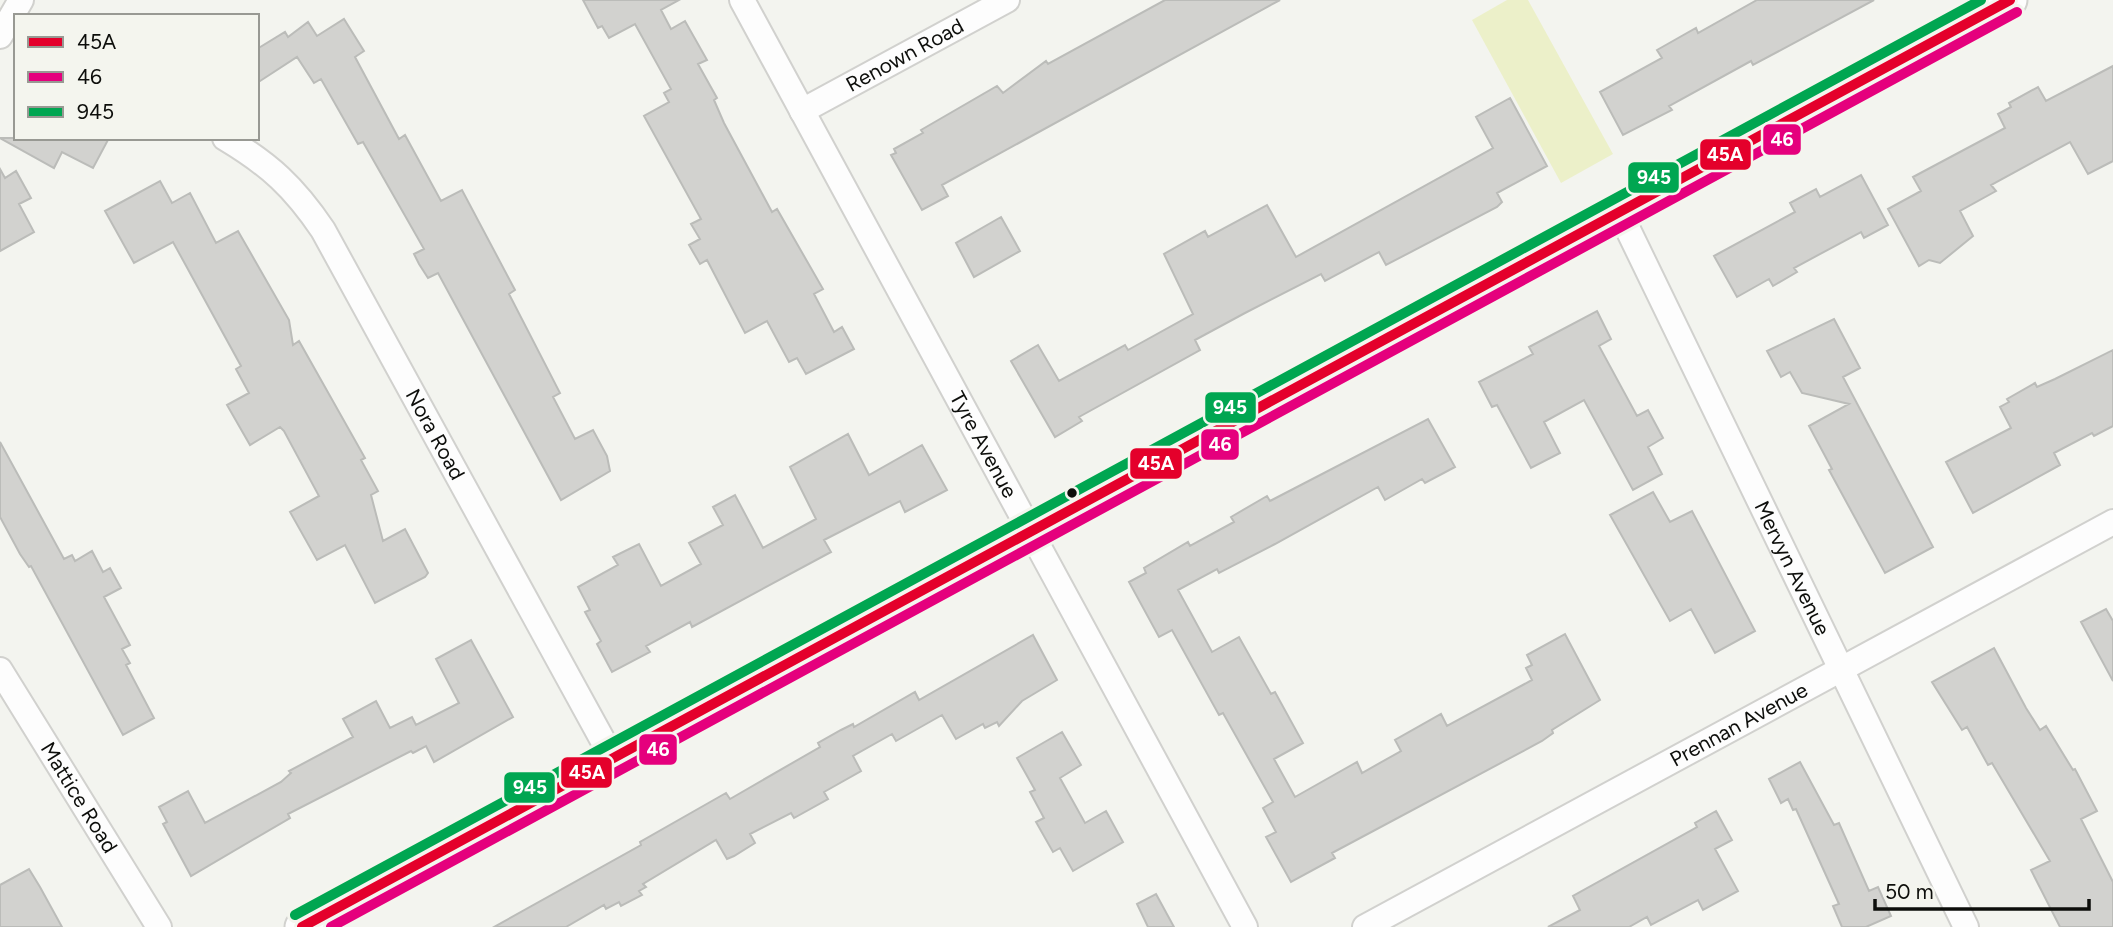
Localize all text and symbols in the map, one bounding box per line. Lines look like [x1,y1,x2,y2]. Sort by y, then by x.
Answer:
street label: Renown Road [842,13,968,97]
legend [14,14,259,140]
text: 45A [77,29,116,54]
text: 46 [77,64,102,89]
text: 945 [77,99,114,124]
line badge: 46 [1762,123,1802,156]
text: 46 [1770,128,1794,151]
line badge: 45A [1699,138,1752,171]
text: 45A [1707,143,1744,166]
line badge: 945 [1627,161,1680,194]
text: 945 [1637,166,1671,189]
street label: Nora Road [401,385,471,484]
street label: Tyre Avenue [945,387,1023,502]
line badge: 945 [1204,391,1257,424]
text: 945 [1213,396,1247,419]
line badge: 46 [1200,428,1240,461]
text: 46 [1208,433,1232,456]
line badge: 45A [1129,447,1183,480]
text: 45A [1138,452,1175,475]
unlabelled marker [1065,486,1079,500]
street label: Mervyn Avenue [1749,497,1836,639]
street label: Prennan Avenue [1665,677,1812,772]
line badge: 46 [638,733,678,766]
street label: Mattice Road [36,737,123,857]
text: 46 [646,738,670,761]
line badge: 45A [560,756,613,789]
text: 45A [569,761,606,784]
line badge: 945 [503,771,556,804]
text: 945 [513,776,547,799]
scale bar [1875,867,2088,911]
text: 50 m [1885,879,1934,904]

